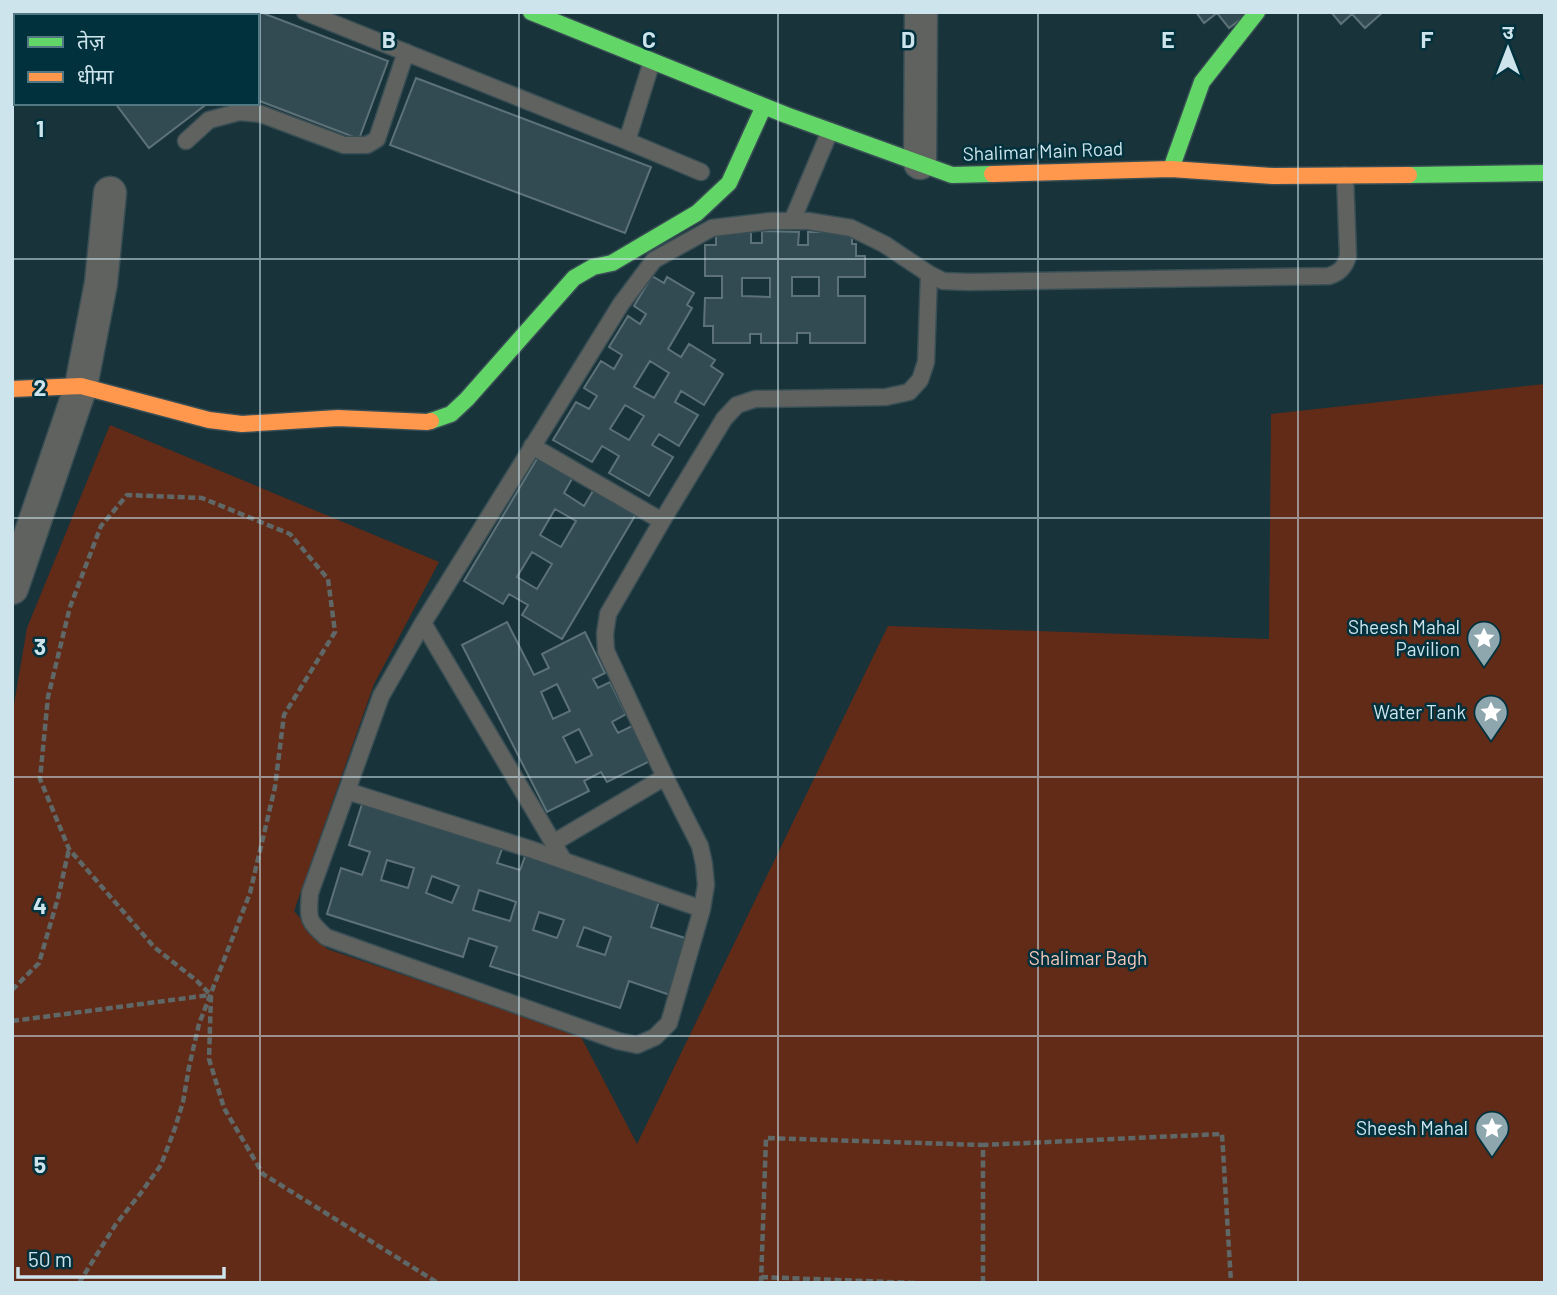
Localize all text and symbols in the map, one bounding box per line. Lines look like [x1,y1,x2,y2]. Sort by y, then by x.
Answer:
legend [14,14,259,105]
north arrow [1473,14,1543,84]
text: उ [1502,20,1514,43]
text: B [382,25,396,53]
text: C [642,25,656,53]
text: D [901,25,915,53]
text: E [1161,25,1175,53]
text: F [1421,25,1434,53]
text: तेज़ [77,28,105,53]
text: धीमा [77,63,114,88]
text: 1 [36,114,44,142]
street label: Shalimar Main Road [962,136,1124,165]
text: 2 [34,373,46,401]
place label: Sheesh Mahal Pavilion [1348,615,1460,660]
place icon: Sheesh Mahal Pavilion [1465,619,1503,668]
text: 3 [34,632,46,660]
place icon: Water Tank [1472,693,1510,742]
place label: Water Tank [1373,700,1466,723]
text: 4 [33,891,47,919]
park label: Shalimar Bagh [1029,946,1147,969]
place icon: Sheesh Mahal [1473,1109,1511,1158]
place label: Sheesh Mahal [1356,1116,1468,1139]
text: 5 [34,1150,46,1178]
scale bar [18,1236,224,1280]
text: 50 m [28,1246,72,1271]

